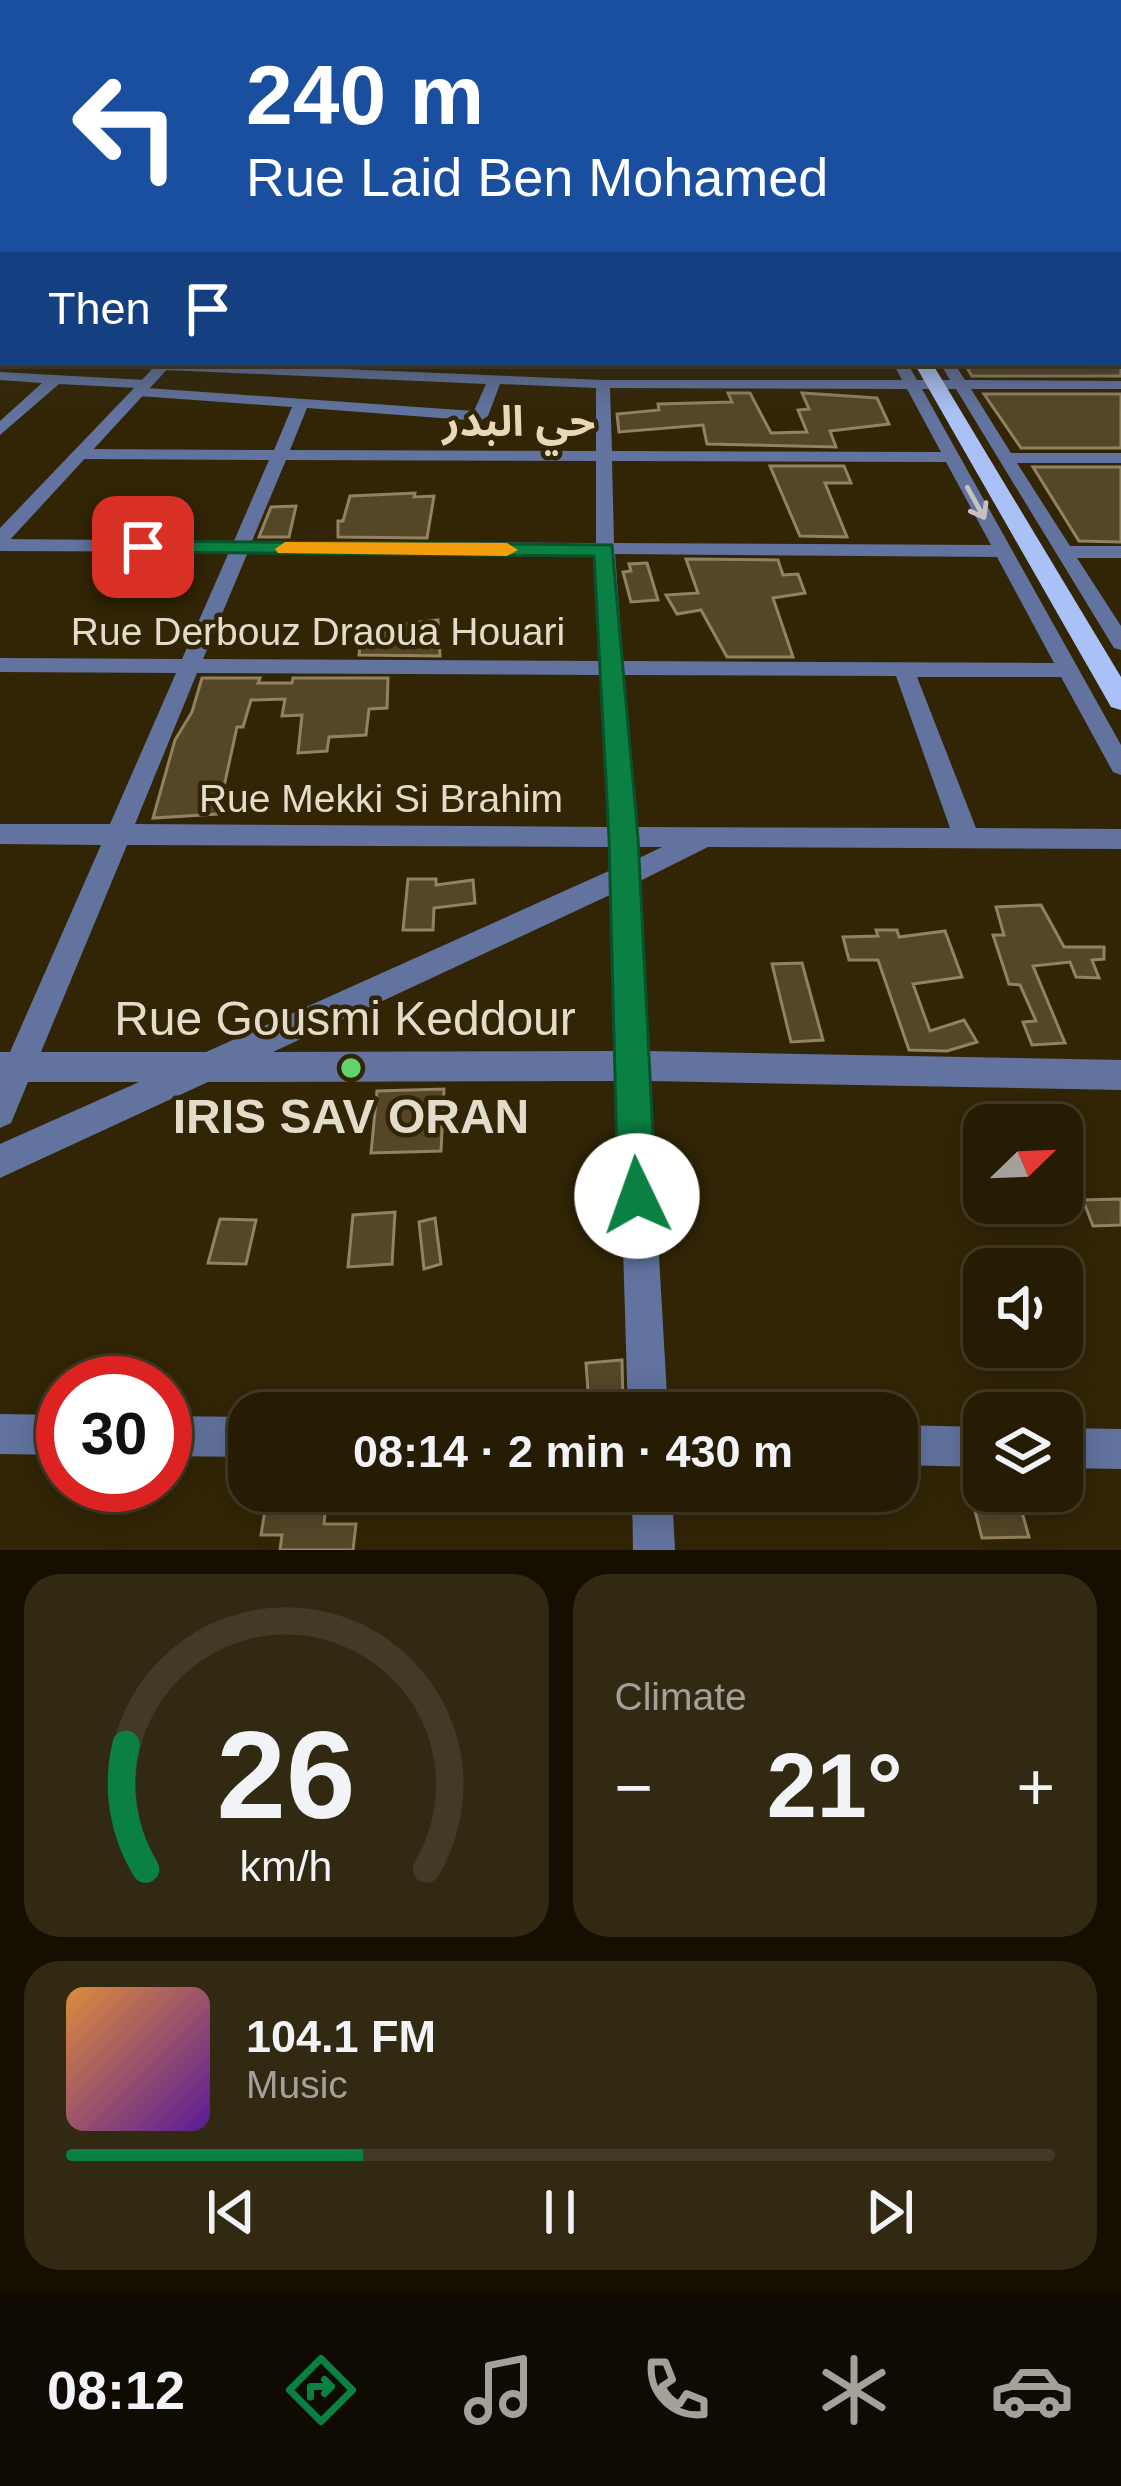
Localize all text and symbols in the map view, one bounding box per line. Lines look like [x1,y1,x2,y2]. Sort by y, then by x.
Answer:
icon: left [48,48,204,204]
text: 240 m [246,48,484,142]
text: Rue Laid Ben Mohamed [246,147,828,207]
icon: arrive [175,276,241,342]
text: Then [48,283,151,334]
district label: حي البدر [441,398,595,456]
one-way arrow [965,484,988,519]
pin [92,496,194,598]
icon: arrive [110,514,176,580]
street label: Rue Derbouz Draoua Houari [71,610,565,653]
street label: Rue Mekki Si Brahim [199,777,563,820]
street label: Rue Gousmi Keddour [114,992,576,1045]
marker: IRIS SAV ORAN [338,1055,364,1081]
place label: IRIS SAV ORAN [173,1090,529,1143]
north arrow [963,1104,1083,1224]
map controls [963,1104,1083,1512]
position arrow [574,1133,700,1259]
button: sound [963,1248,1083,1368]
speed limit sign: 30 [36,1356,192,1512]
button: layers [963,1392,1083,1512]
text: 08:14 · 2 min · 430 m [353,1426,793,1477]
text: Climate [615,1675,747,1718]
text: 26 [217,1705,356,1844]
text: 21° [767,1736,903,1836]
text: − [615,1750,653,1824]
text: + [1016,1750,1055,1824]
text: km/h [240,1841,333,1889]
text: 104.1 FM [246,2011,436,2062]
text: Music [246,2063,348,2106]
icon: previous [198,2179,264,2245]
icon: pause [527,2179,593,2245]
icon: next [857,2179,923,2245]
icon: directions [279,2348,363,2432]
icon: music [457,2348,541,2432]
icon: phone [634,2348,718,2432]
icon: climate [812,2348,896,2432]
icon: car [990,2348,1074,2432]
text: 08:12 [47,2360,185,2420]

